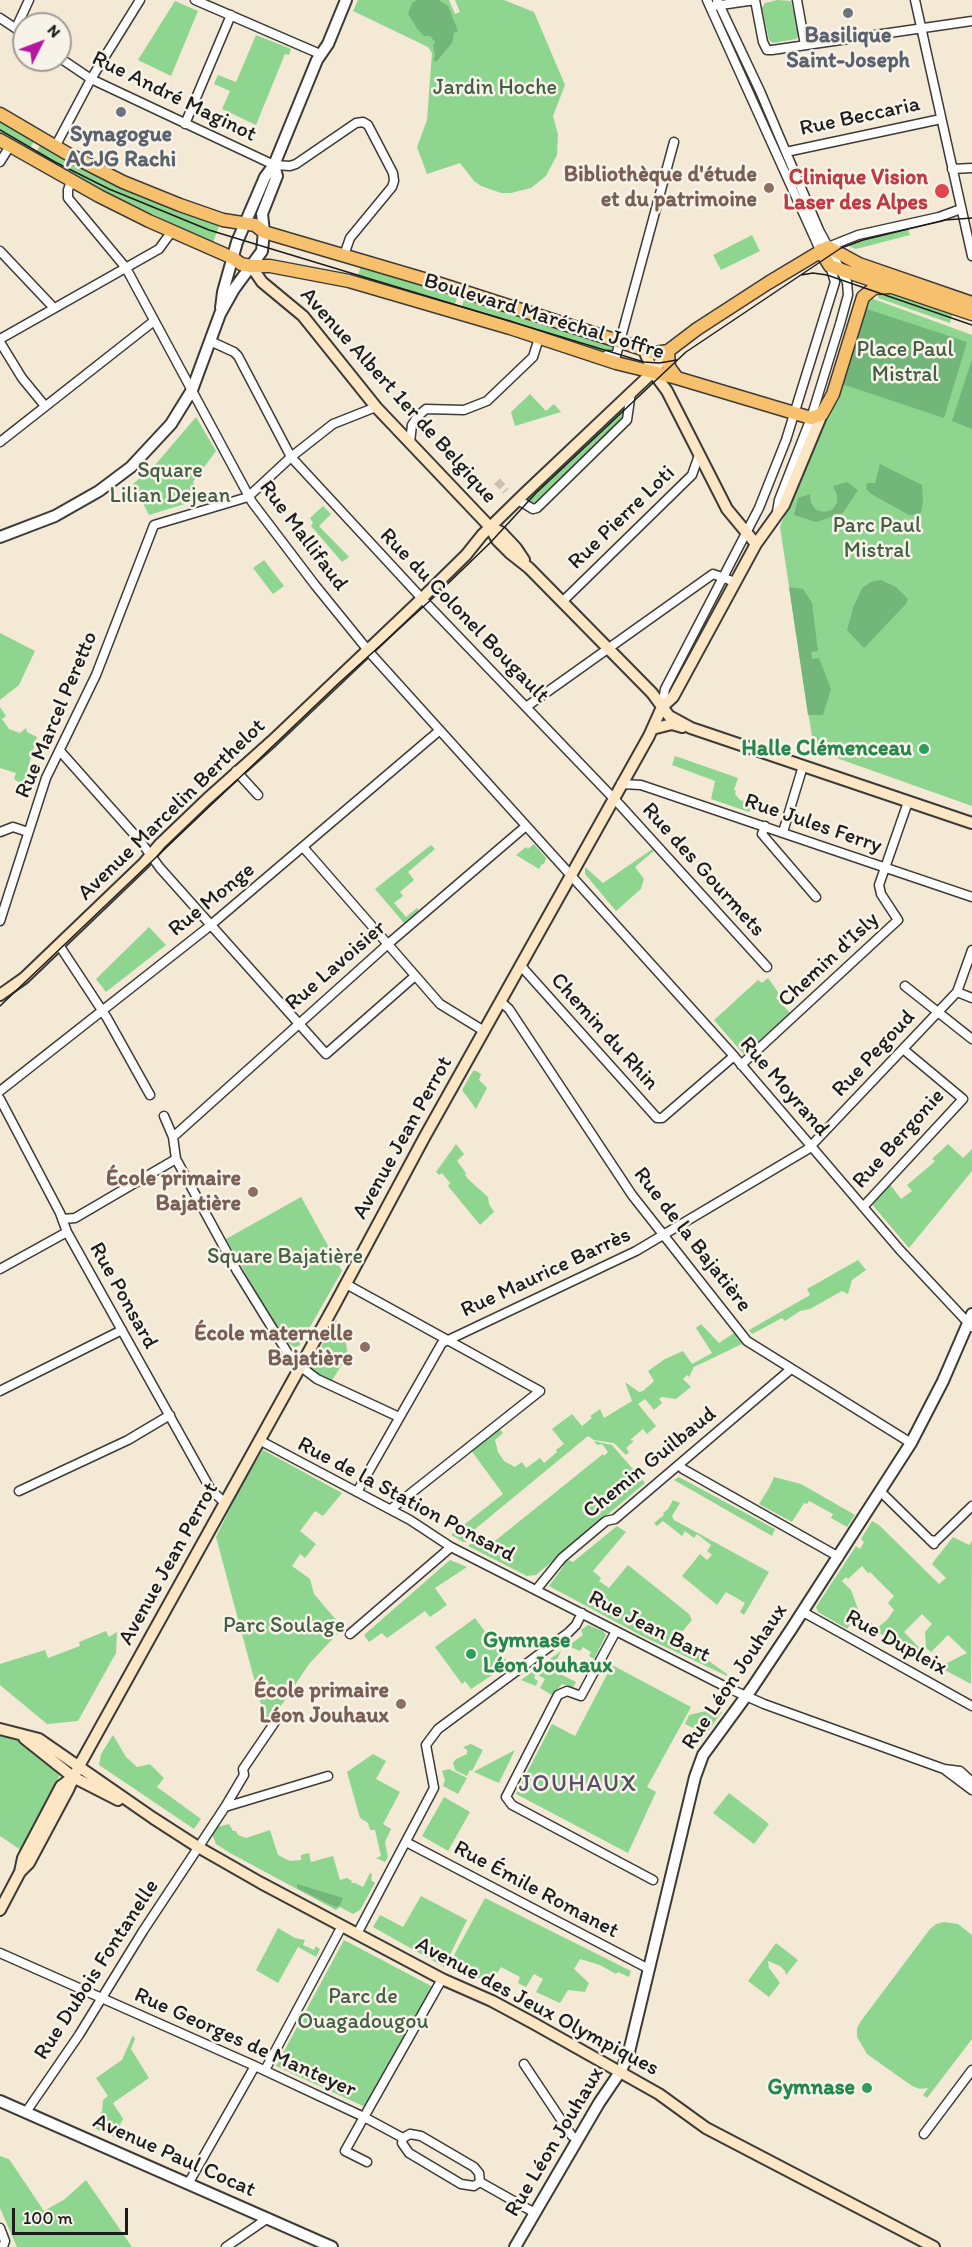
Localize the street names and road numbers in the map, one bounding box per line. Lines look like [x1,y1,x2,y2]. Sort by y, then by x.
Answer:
street label: Rue André Maginot [87,46,261,148]
street label: Rue Beccaria [797,91,923,143]
street label: Boulevard Maréchal Joffre [420,268,668,366]
street label: Avenue Albert 1er de Belgique [294,283,502,509]
street label: Rue Pierre Loti [563,460,681,576]
street label: Rue Mallifaud [253,475,353,597]
street label: Rue du Colonel Bougault [373,523,555,709]
street label: Rue Marcel Peretto [10,628,104,802]
street label: Avenue Marcelin Berthelot [73,714,271,906]
street label: Rue Jules Ferry [741,788,885,860]
street label: Rue des Gourmets [636,797,770,943]
street label: Rue Monge [163,857,261,943]
street label: Chemin d'Isly [773,907,885,1013]
street label: Rue Lavoisier [280,915,392,1017]
street label: Chemin du Rhin [544,968,664,1096]
street label: Rue Pegoud [827,1005,921,1103]
street label: Rue Moyrand [734,1032,834,1142]
street label: Avenue Jean Perrot [347,1052,459,1224]
street label: Rue Bergonie [847,1084,951,1194]
street label: Rue de la Bajatière [627,1162,757,1318]
street label: Rue Maurice Barrès [457,1222,635,1324]
street label: Rue Ponsard [83,1238,163,1354]
street label: Chemin Guilbaud [578,1401,722,1525]
street label: Rue de la Station Ponsard [293,1431,519,1569]
street label: Avenue Jean Perrot [113,1478,225,1650]
street label: Rue Jean Bart [584,1585,714,1669]
street label: Rue Léon Jouhaux [676,1599,794,1755]
street label: Rue Dupleix [840,1604,952,1682]
street label: Rue Émile Romanet [449,1835,623,1945]
street label: Rue Dubois Fontanelle [29,1875,165,2065]
street label: Avenue des Jeux Olympiques [411,1931,663,2083]
street label: Rue Georges de Manteyer [130,1982,360,2104]
street label: Rue Léon Jouhaux [500,2062,610,2222]
street label: Avenue Paul Cocat [89,2108,259,2204]

